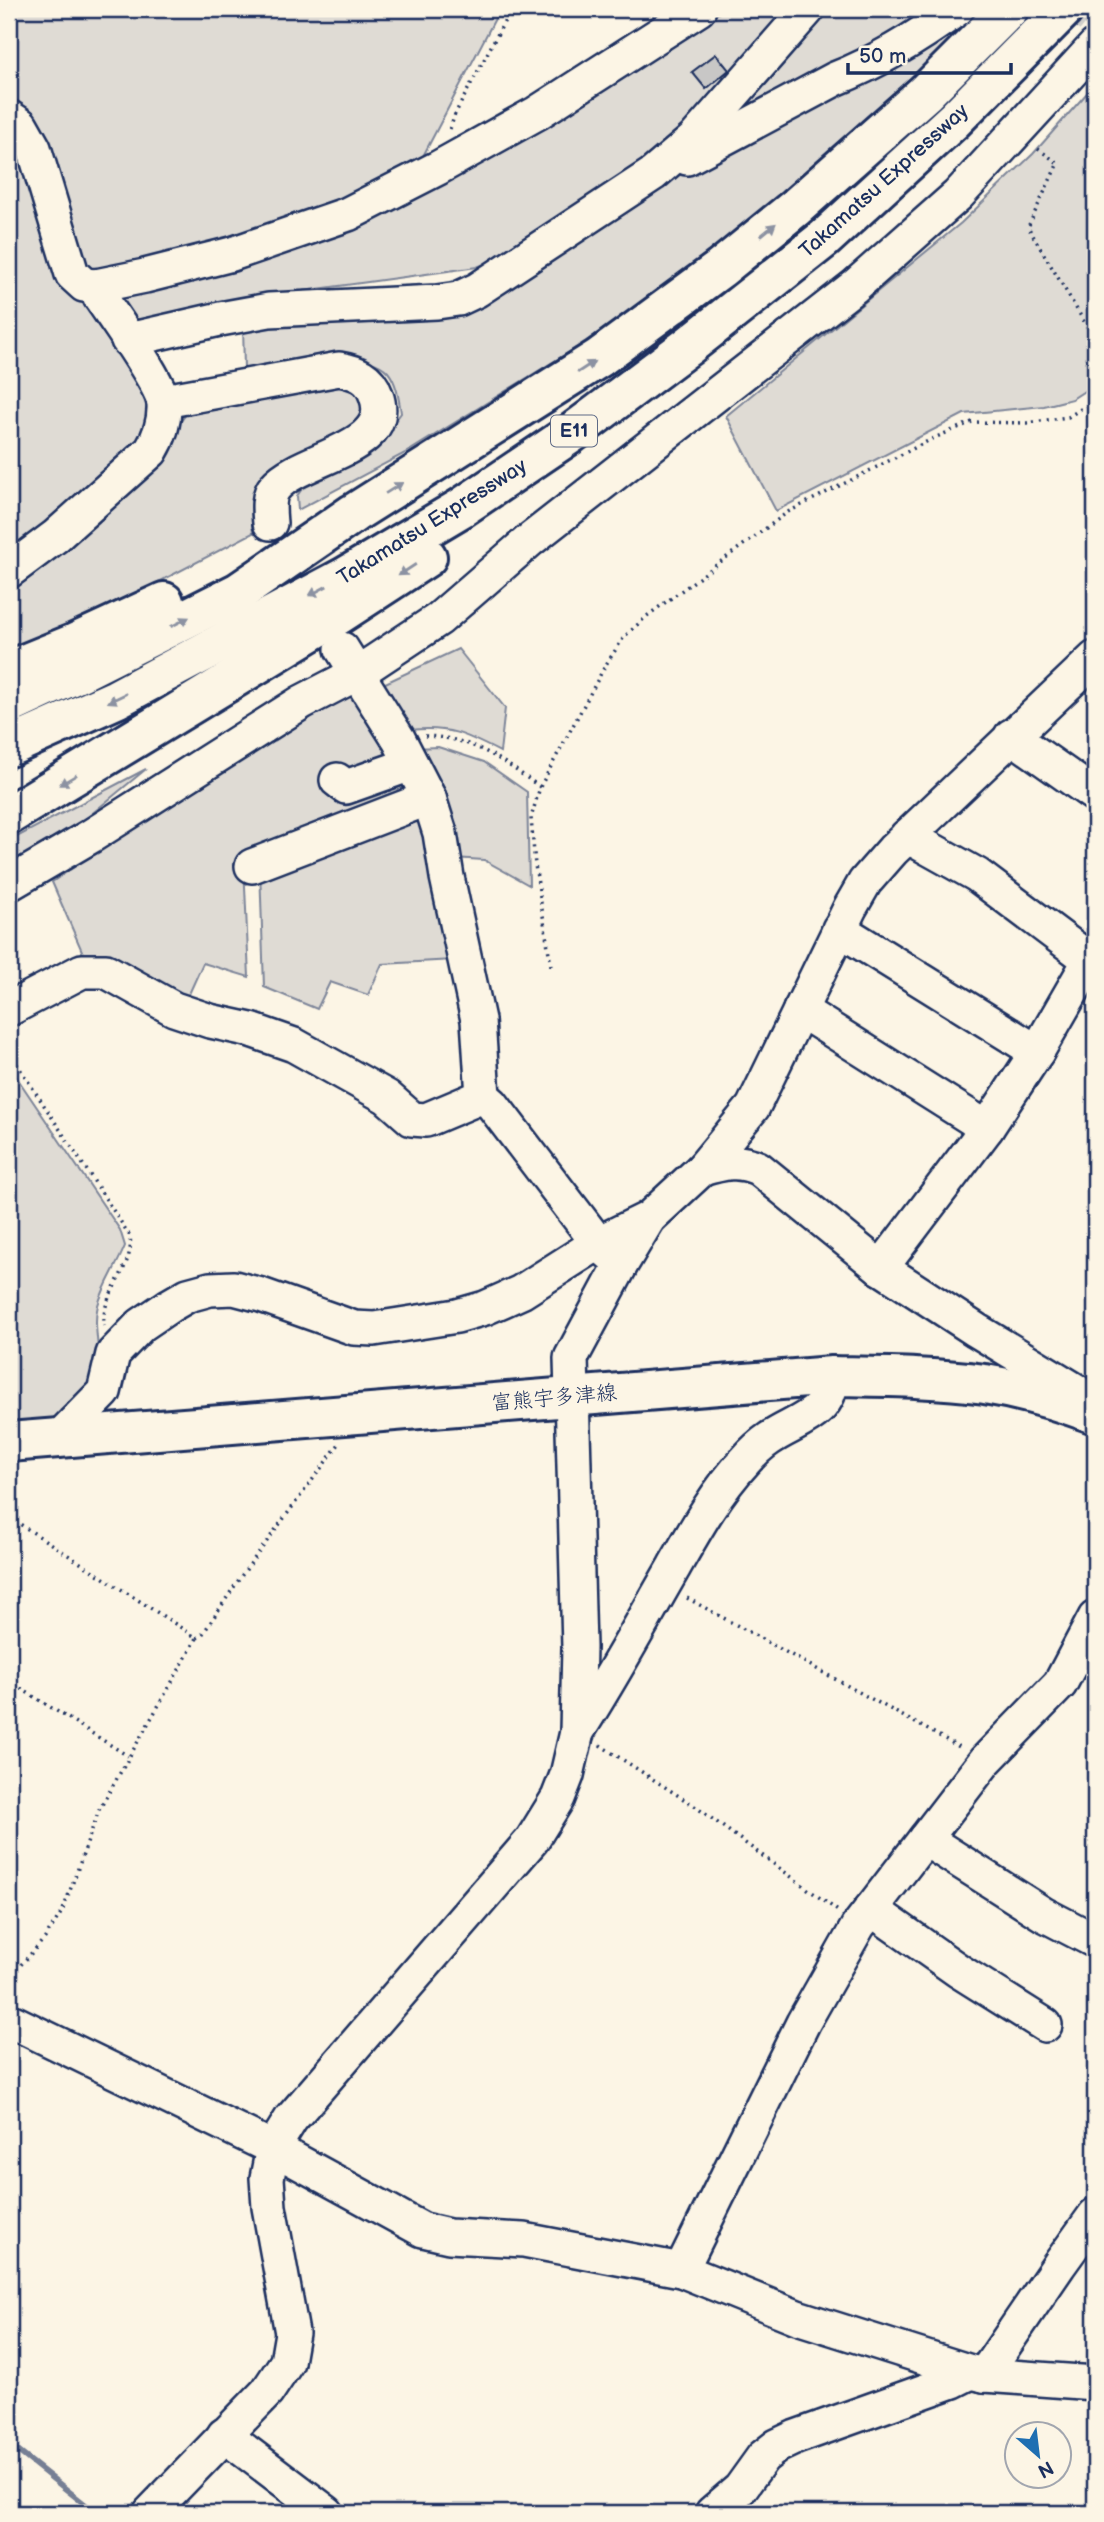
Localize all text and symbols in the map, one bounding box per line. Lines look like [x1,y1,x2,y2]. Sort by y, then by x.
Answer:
scale bar [848,32,1011,76]
text: 50 m [859,44,906,69]
street label: Takamatsu Expressway [794,98,974,264]
one-way arrow [759,223,776,238]
one-way arrow [576,360,596,373]
road number: E11 [551,416,597,446]
street label: Takamatsu Expressway [333,453,532,591]
one-way arrow [384,482,403,495]
one-way arrow [397,563,416,576]
one-way arrow [308,585,328,597]
one-way arrow [170,616,190,627]
one-way arrow [107,692,127,703]
one-way arrow [58,774,77,787]
street label: 富熊宇多津線 [490,1380,618,1416]
north arrow [1002,2420,1072,2490]
text: N [1034,2455,1057,2482]

